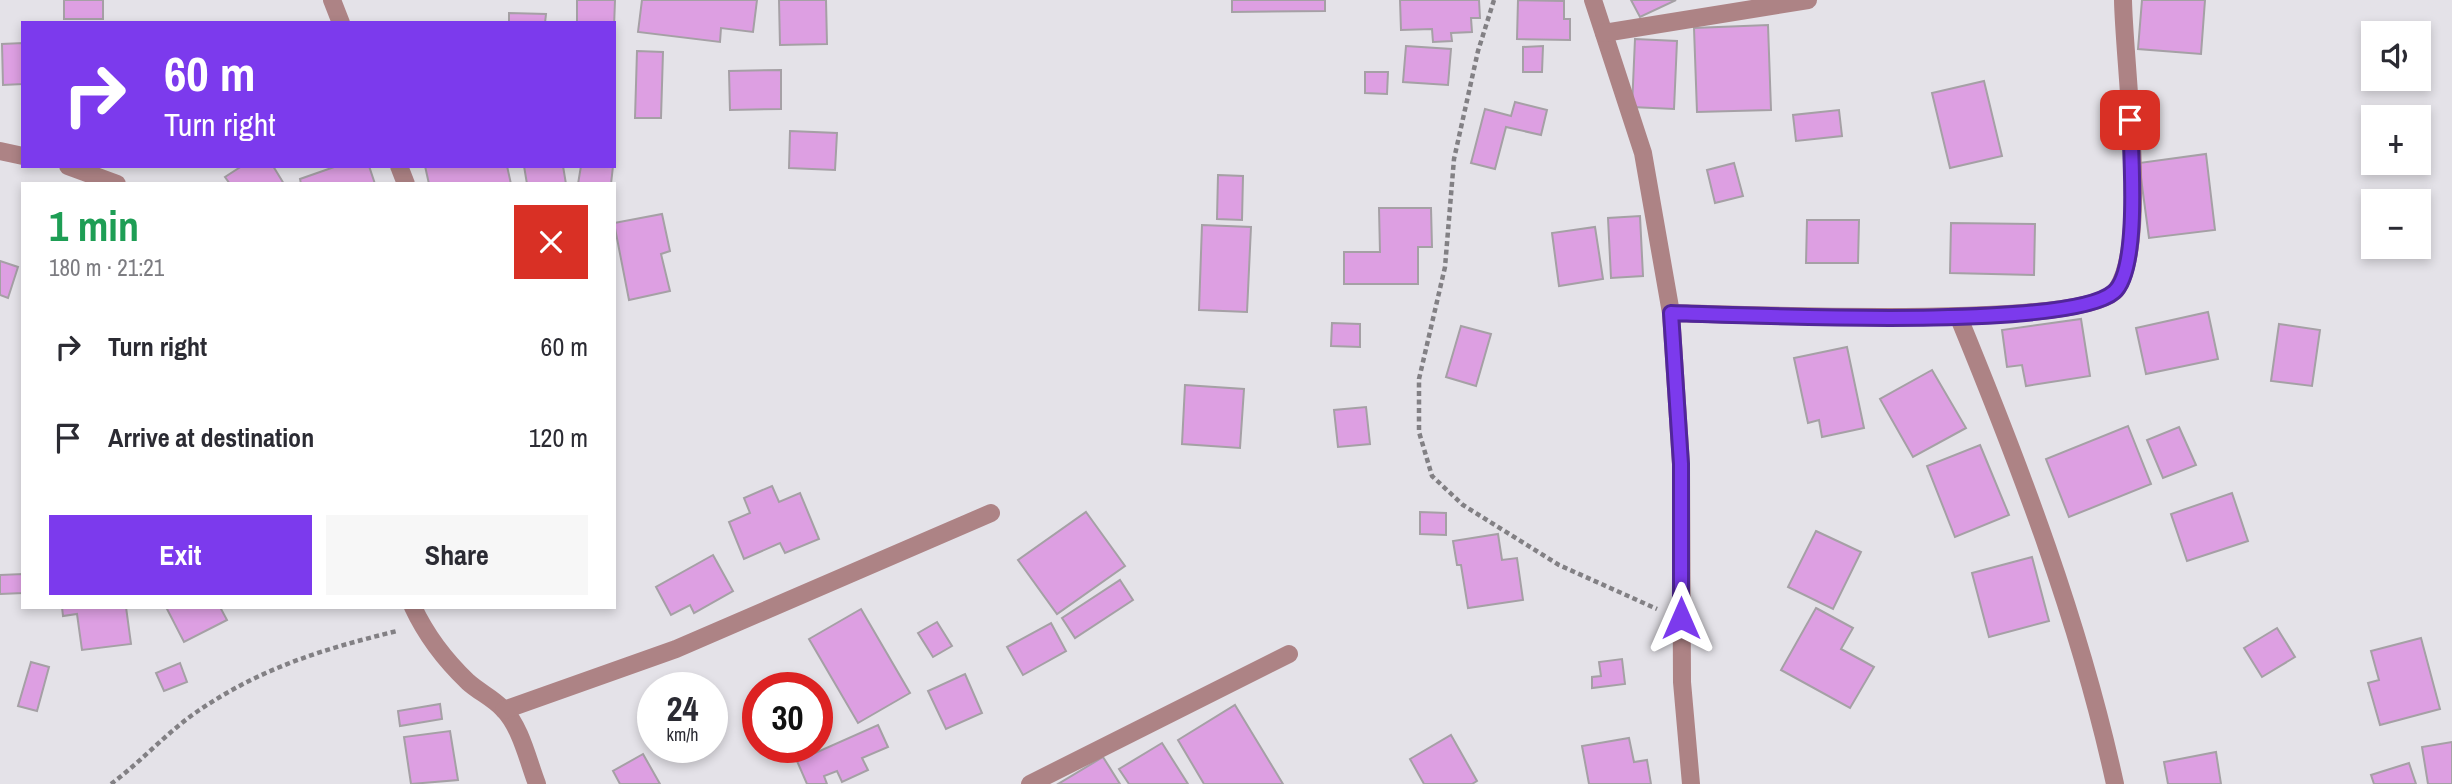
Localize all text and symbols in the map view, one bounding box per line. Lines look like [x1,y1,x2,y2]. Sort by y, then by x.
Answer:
map controls [2361,21,2431,259]
button: sound [2361,21,2431,91]
text: 60 m [164,40,256,106]
icon: right [49,49,140,140]
pin [2100,90,2160,150]
icon: arrive [2111,101,2149,139]
text: Turn right [164,103,276,146]
button: + [2361,105,2431,175]
button: − [2361,189,2431,259]
text: 1 min [49,198,139,254]
button: close [514,205,588,279]
text: 180 m · 21:21 [49,252,164,283]
icon: right [49,328,87,366]
text: Turn right [108,329,207,364]
text: 60 m [541,329,588,364]
icon: arrive [49,419,87,457]
text: Arrive at destination [108,420,314,455]
text: 120 m [529,420,588,455]
button: Exit [49,515,312,595]
button: Share [326,515,588,595]
position arrow [1644,581,1718,655]
speed limit sign: 30 [742,672,833,763]
text: 24 [667,685,698,732]
text: km/h [667,722,699,747]

